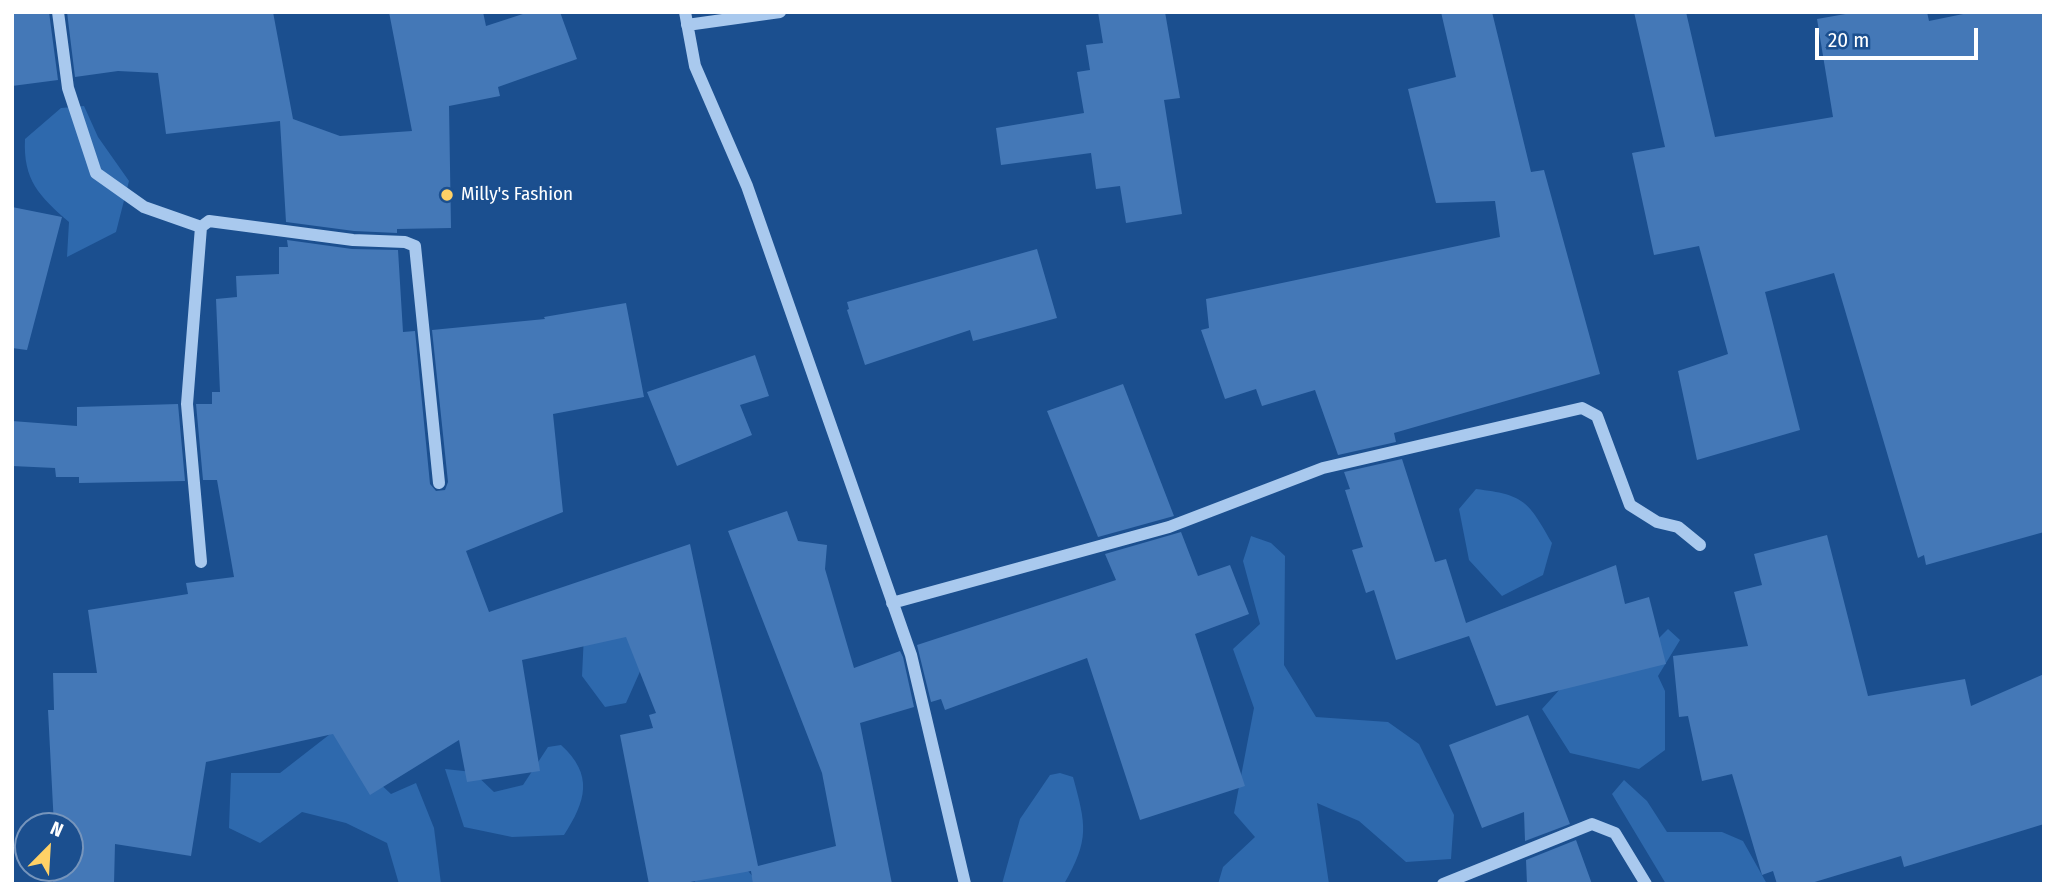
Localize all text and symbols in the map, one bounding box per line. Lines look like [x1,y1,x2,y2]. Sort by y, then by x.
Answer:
scale bar [1818,14,1981,58]
text: 20 m [1828,27,1869,53]
place label: Milly's Fashion [461,184,573,206]
marker: Milly's Fashion [439,187,455,203]
north arrow [14,812,84,882]
text: N [47,816,67,842]

